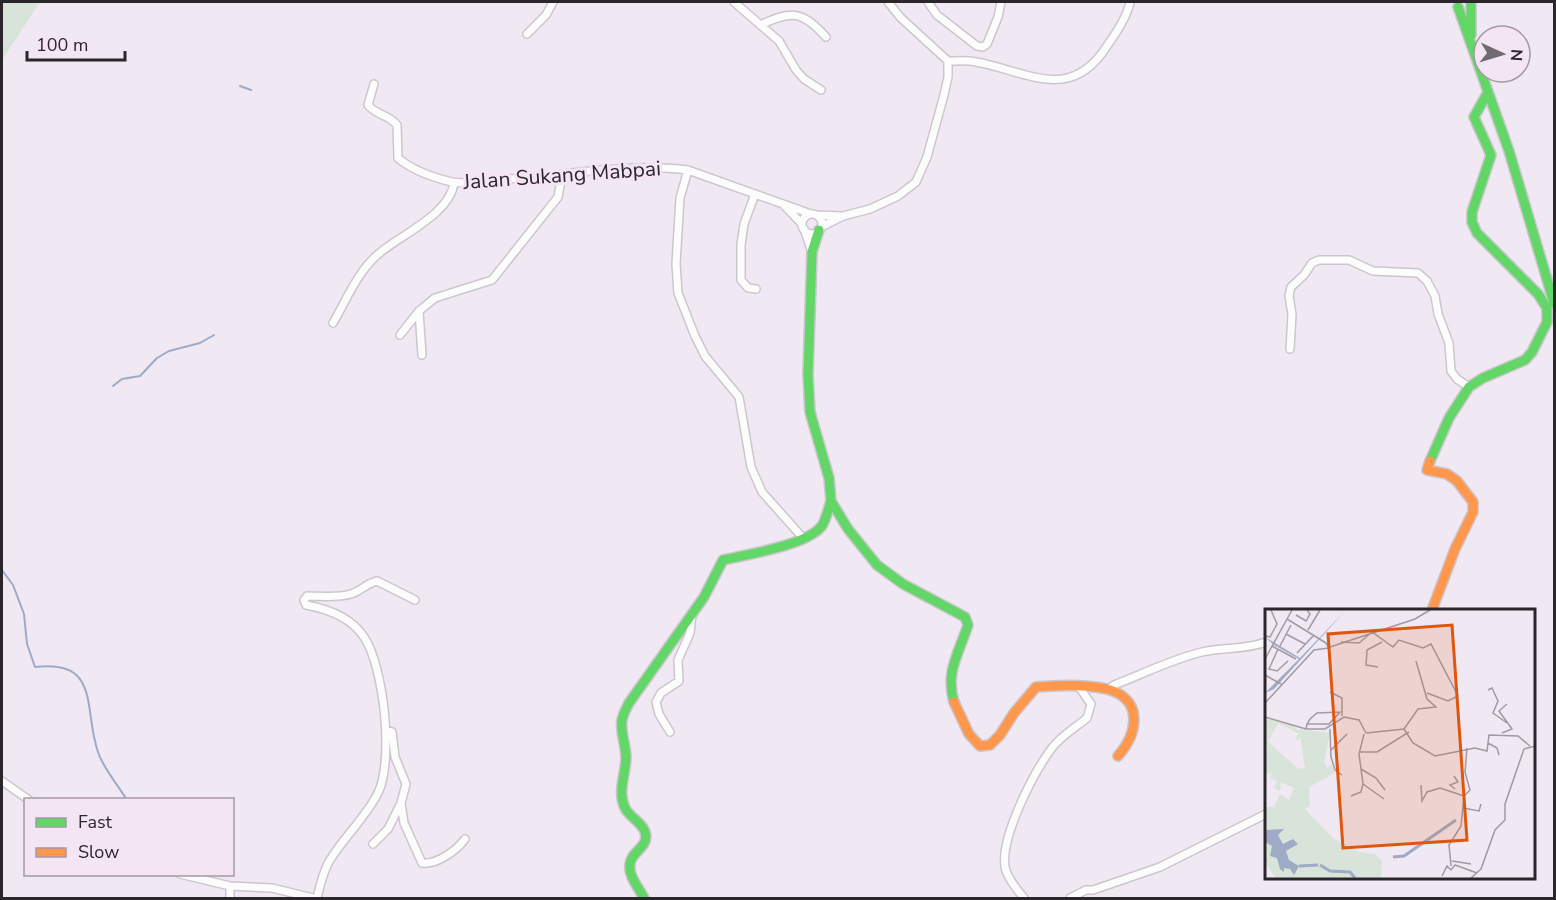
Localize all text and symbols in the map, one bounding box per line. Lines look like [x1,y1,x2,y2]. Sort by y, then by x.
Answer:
scale bar [27,24,124,62]
north arrow [1472,24,1532,84]
text: 100 m [36,33,88,57]
text: N [1505,48,1527,62]
street label: Jalan Sukang Mabpai [461,154,662,196]
inset map [1265,609,1535,879]
legend [24,798,234,876]
text: Fast [78,810,113,834]
text: Slow [78,840,119,864]

